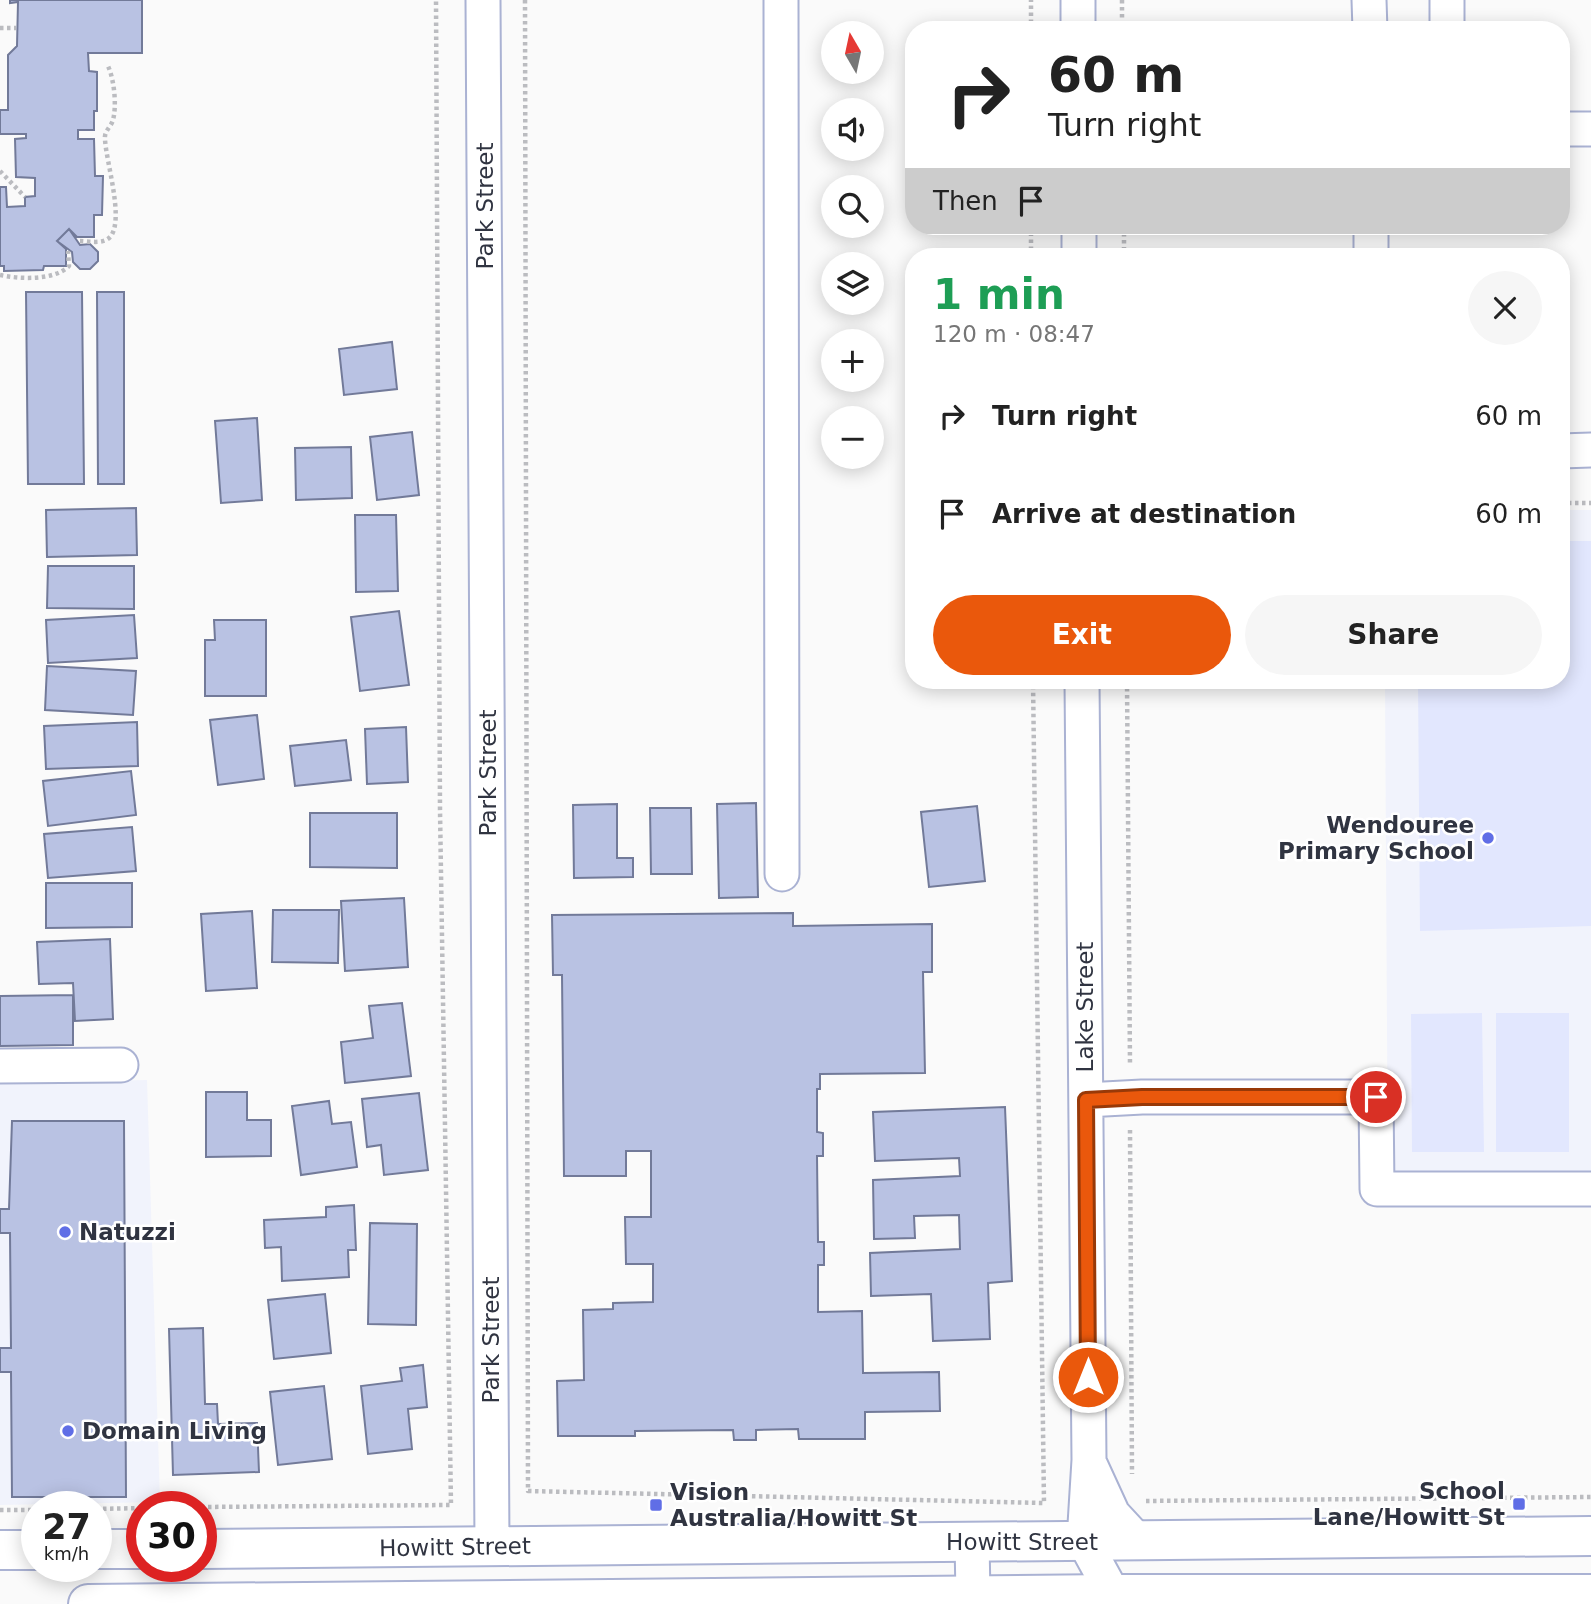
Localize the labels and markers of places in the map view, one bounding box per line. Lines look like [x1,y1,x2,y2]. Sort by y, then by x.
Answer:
place label: Wendouree Primary School [1278,812,1474,864]
marker: Wendouree Primary School [1480,830,1496,846]
pin [1346,1067,1406,1127]
place label: Natuzzi [79,1219,176,1245]
marker: Natuzzi [57,1224,73,1240]
place label: Domain Living [82,1418,267,1444]
marker: Domain Living [60,1423,76,1439]
place label: School Lane/Howitt St [1313,1478,1505,1530]
place label: Vision Australia/Howitt St [670,1479,917,1531]
marker: School Lane/Howitt St [1511,1496,1527,1512]
marker: Vision Australia/Howitt St [648,1497,664,1513]

